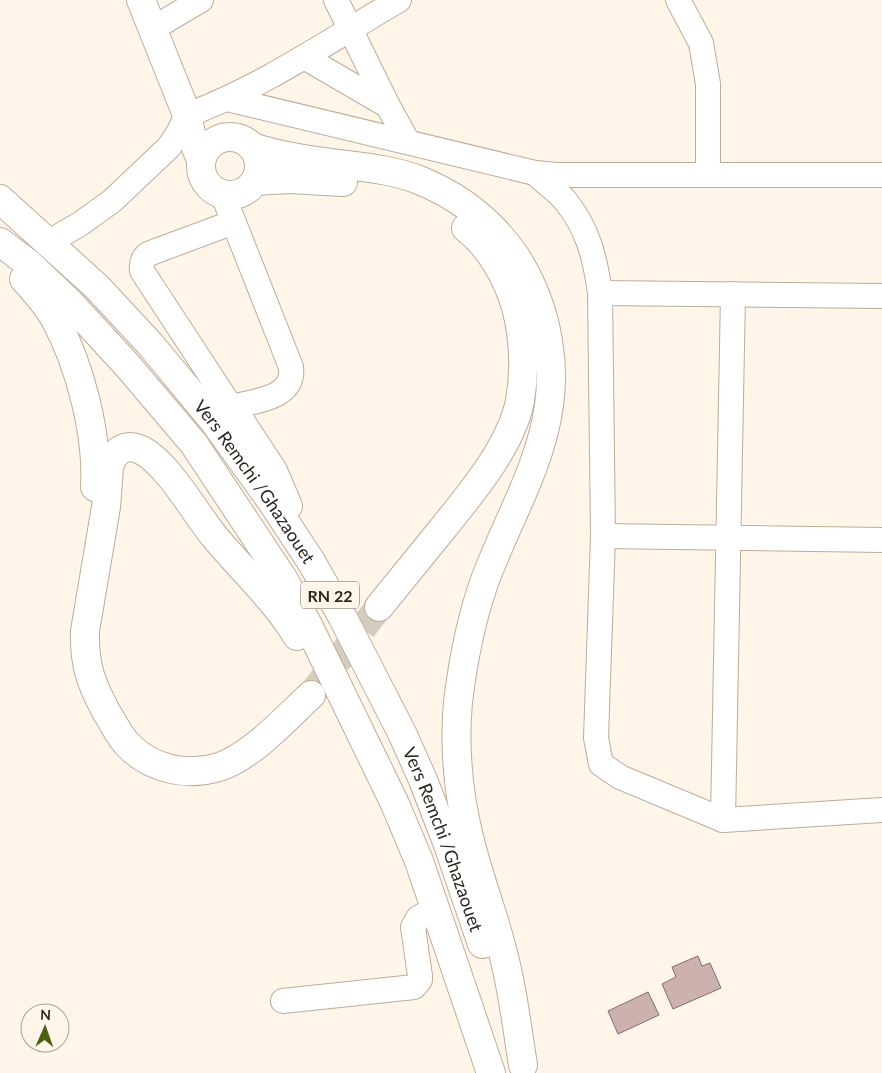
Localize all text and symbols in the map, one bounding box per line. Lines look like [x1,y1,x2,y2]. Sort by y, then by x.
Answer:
street label: Vers Remchi /Ghazaouet [190,395,320,568]
road number: RN 22 [301,582,359,608]
street label: Vers Remchi /Ghazaouet [399,744,488,935]
north arrow [20,1003,70,1053]
text: N [40,1006,51,1023]

